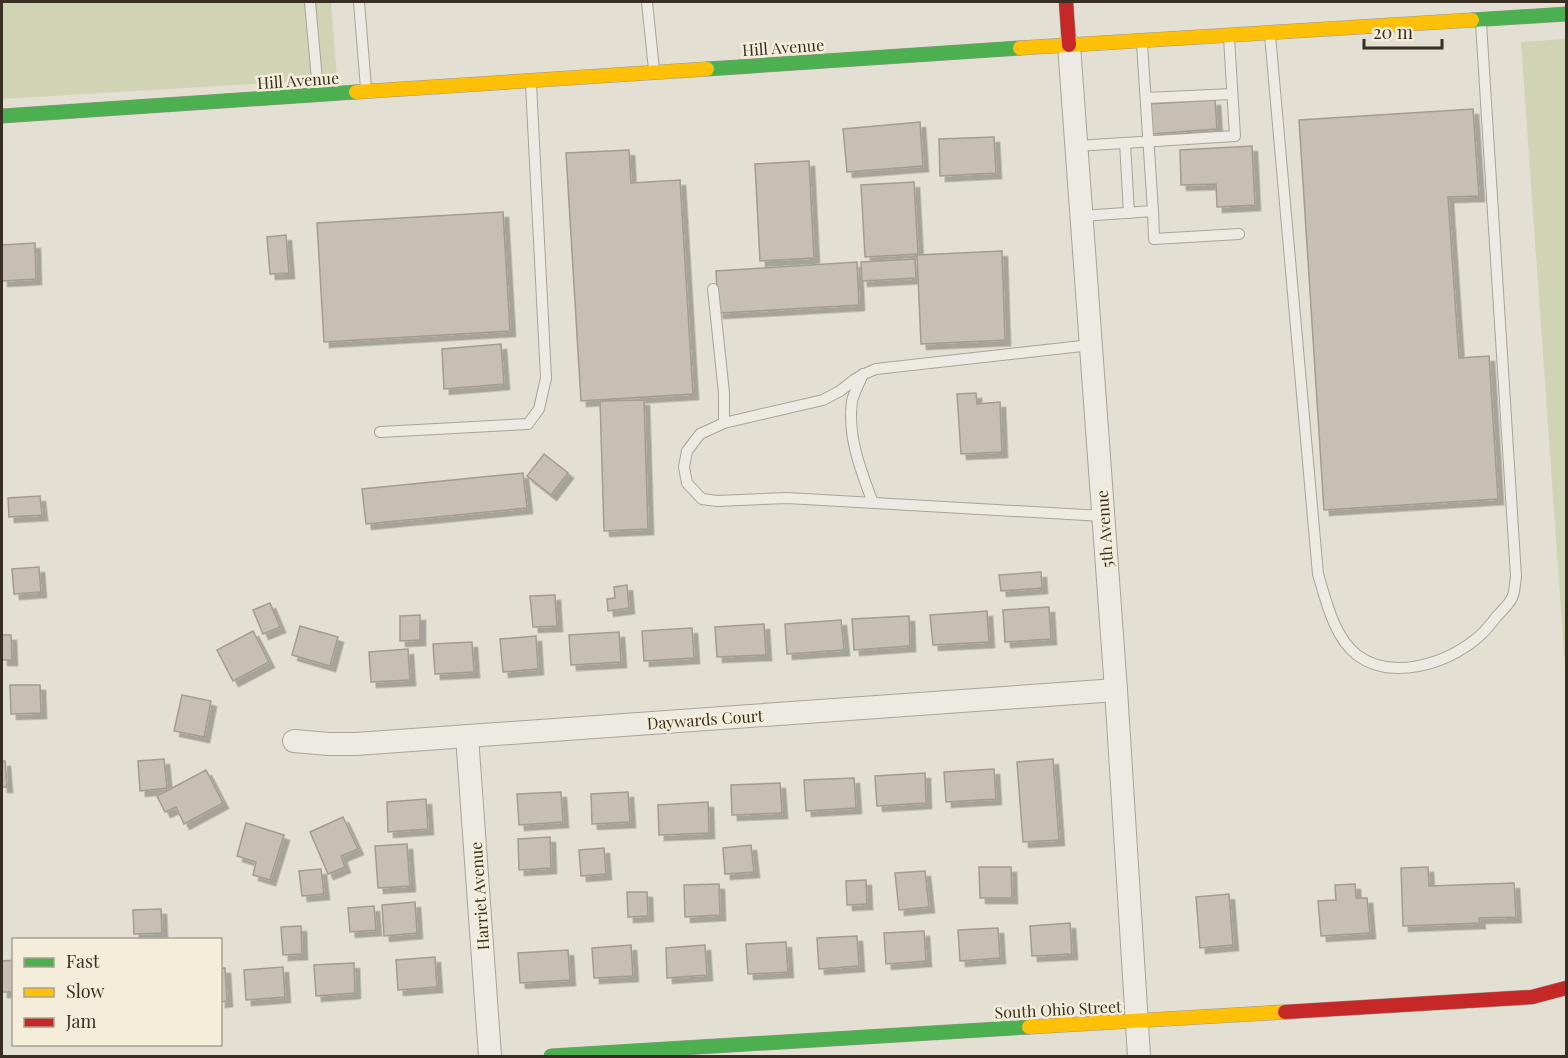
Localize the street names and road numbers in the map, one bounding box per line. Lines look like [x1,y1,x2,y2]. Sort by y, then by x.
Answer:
street label: Hill Avenue [741,34,825,60]
street label: Hill Avenue [256,67,340,93]
street label: 5th Avenue [1091,489,1117,569]
street label: Daywards Court [646,704,764,734]
street label: Harriet Avenue [465,841,493,951]
street label: South Ohio Street [994,995,1122,1023]

